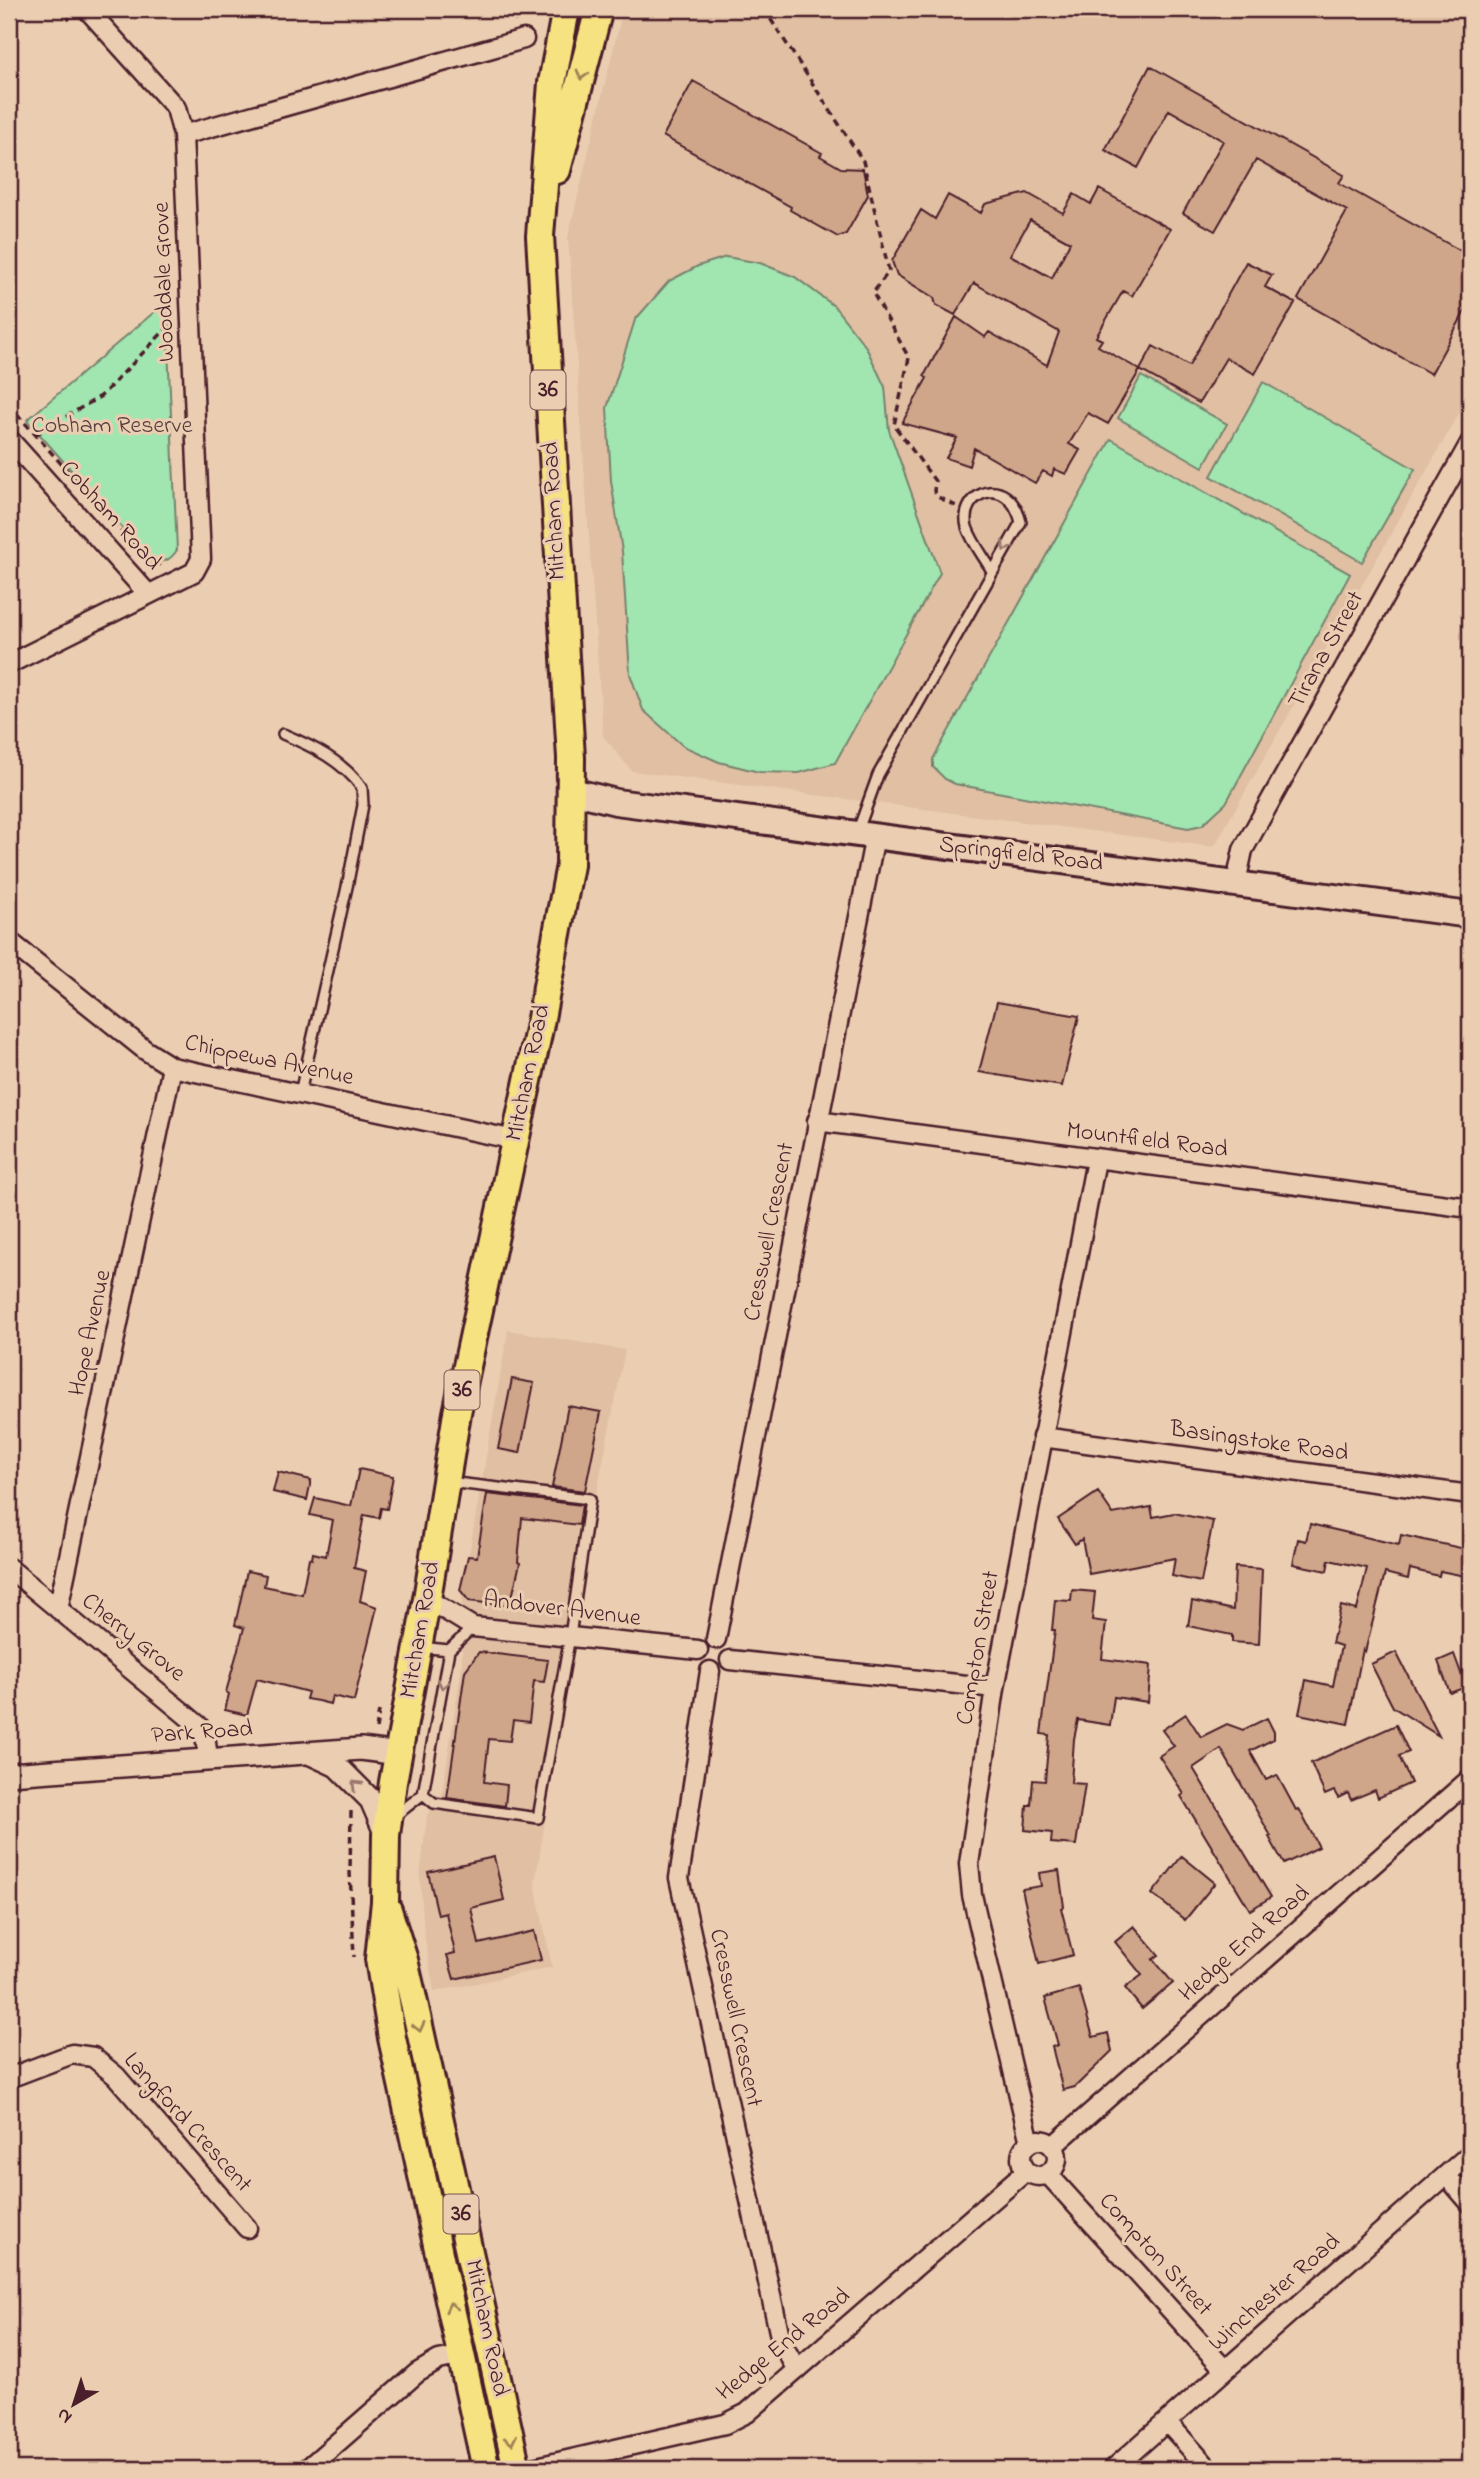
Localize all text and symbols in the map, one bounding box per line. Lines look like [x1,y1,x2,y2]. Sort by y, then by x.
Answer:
one-way arrow [576,69,590,81]
street label: Wooddale Grove [145,201,185,363]
road number: 36 [530,370,566,410]
park label: Cobham Reserve [31,409,193,444]
street label: Mitcham Road [534,440,576,581]
street label: Cobham Road [51,453,170,579]
one-way arrow [1001,539,1014,552]
street label: Tirana Street [1280,585,1374,715]
street label: Springfield Road [937,828,1105,882]
street label: Mitcham Road [497,1001,561,1145]
street label: Chippewa Avenue [181,1026,357,1096]
street label: Mountfield Road [1064,1114,1230,1168]
street label: Cresswell Crescent [736,1140,804,1324]
street label: Hope Avenue [61,1267,121,1399]
road number: 36 [444,1371,480,1410]
street label: Basingstoke Road [1167,1412,1351,1472]
street label: Mitcham Road [392,1558,450,1701]
street label: Compton Street [948,1568,1010,1728]
street label: Andover Avenue [481,1583,643,1637]
street label: Cherry Grove [73,1585,193,1692]
one-way arrow [436,1678,451,1690]
street label: Park Road [150,1712,254,1754]
one-way arrow [352,1781,364,1793]
street label: Hedge End Road [1172,1877,1319,2011]
street label: Cresswell Crescent [699,1926,771,2110]
one-way arrow [411,2020,426,2032]
street label: Langford Crescent [114,2045,260,2201]
street label: Compton Street [1090,2185,1220,2325]
road number: 36 [444,2194,478,2234]
street label: Winchester Road [1201,2225,1349,2360]
street label: Mitcham Road [454,2256,518,2400]
street label: Hedge End Road [709,2280,859,2410]
one-way arrow [445,2301,460,2313]
north arrow [38,2370,108,2440]
text: N [51,2401,78,2430]
one-way arrow [502,2434,517,2446]

